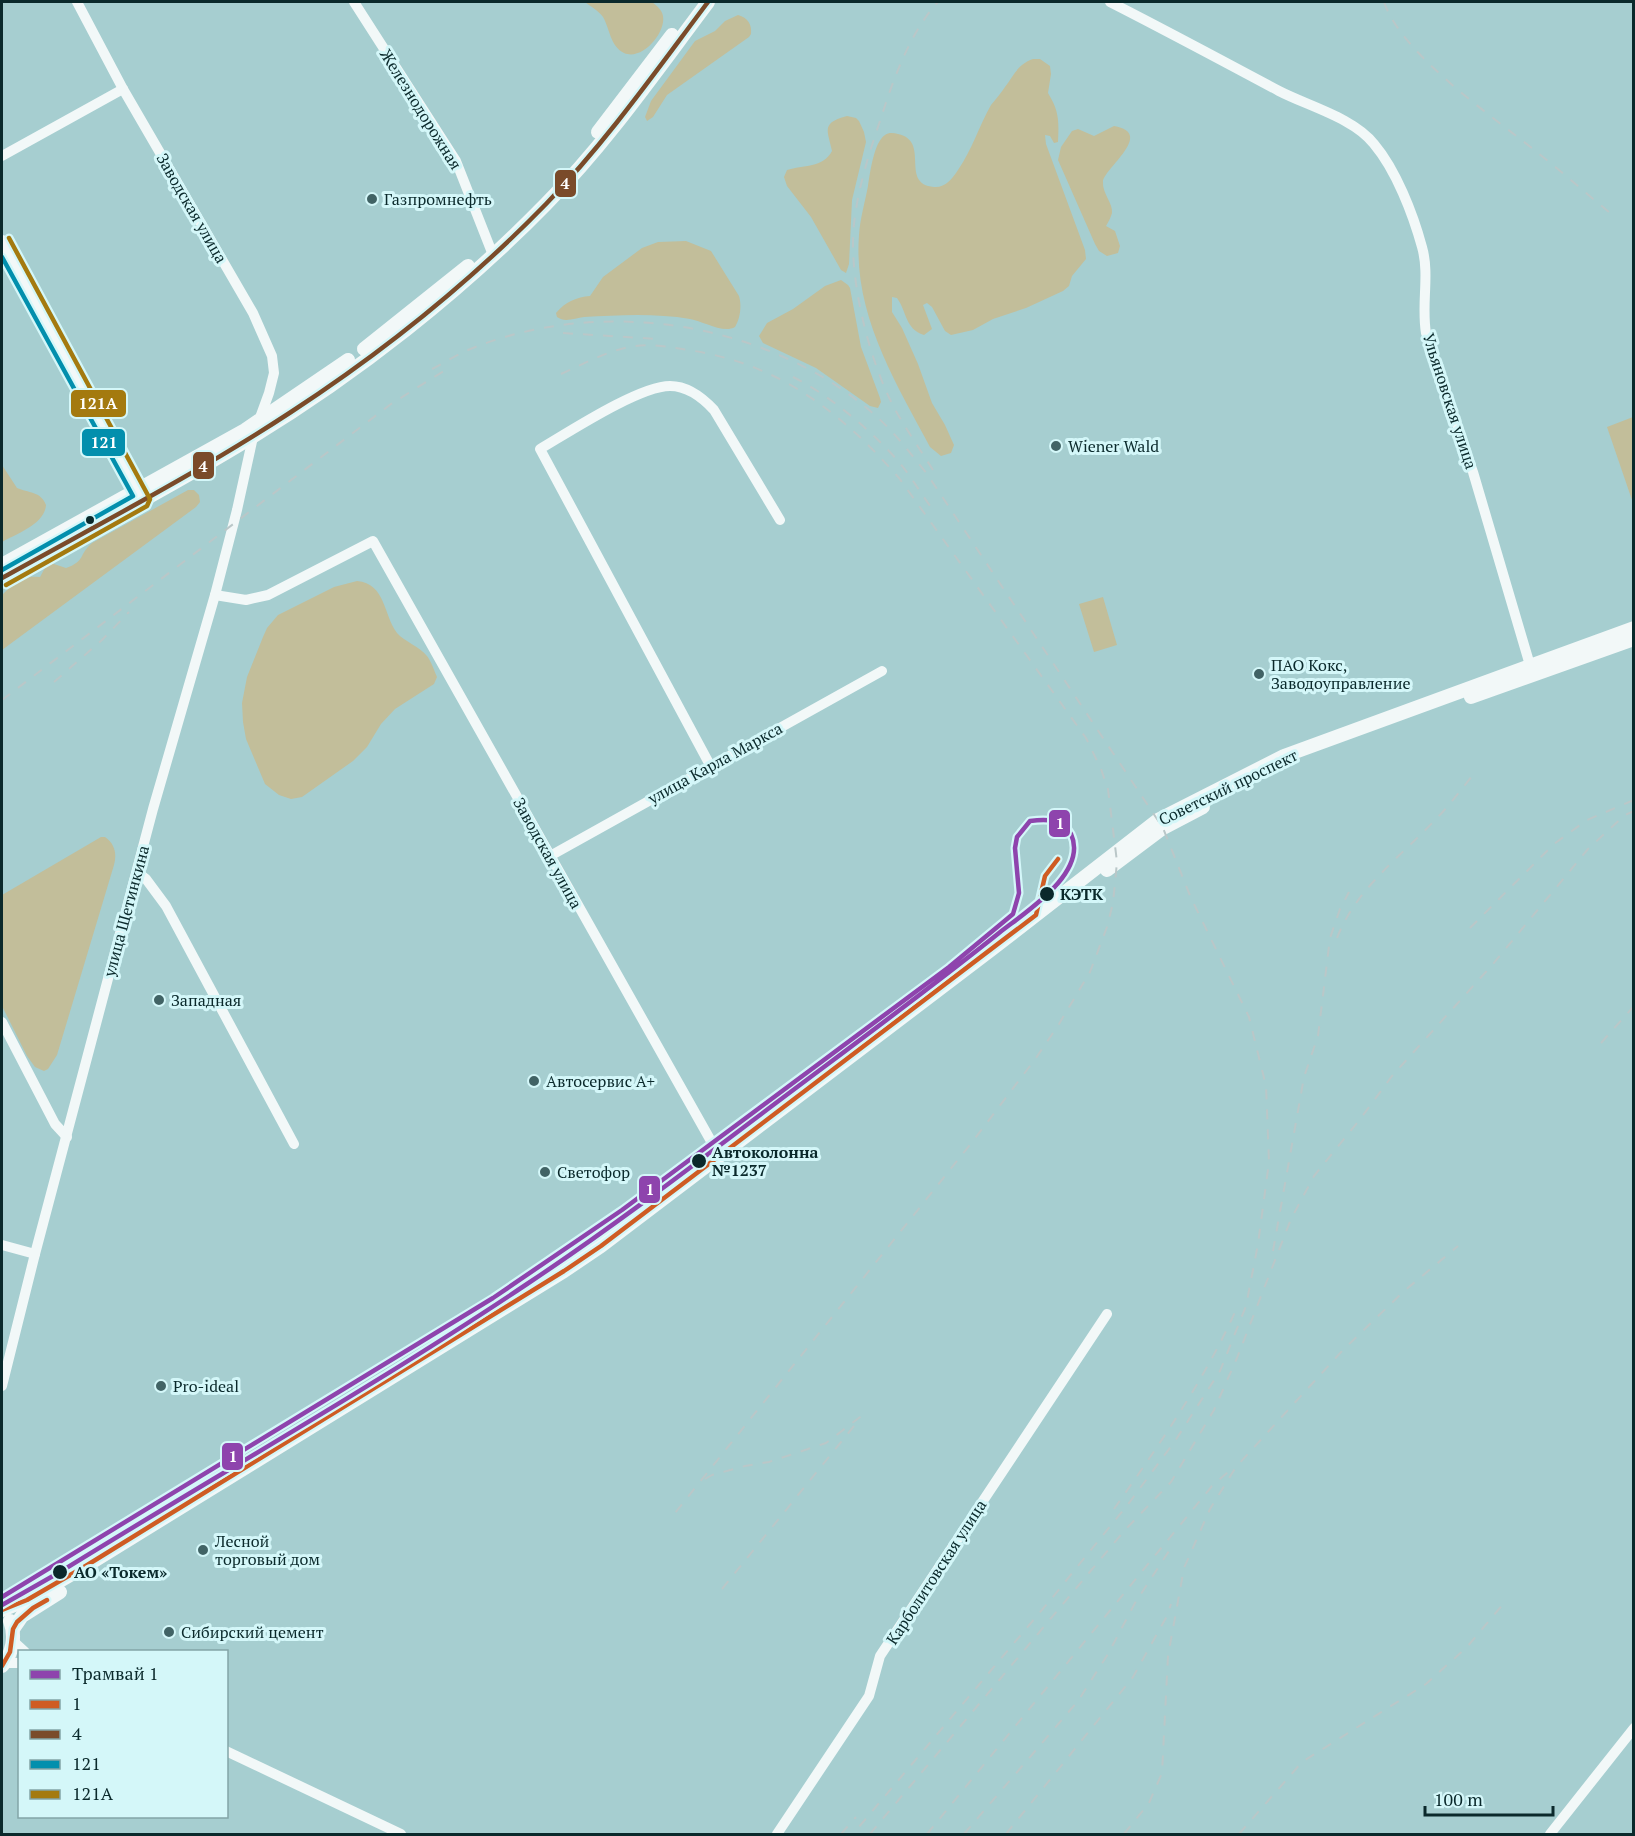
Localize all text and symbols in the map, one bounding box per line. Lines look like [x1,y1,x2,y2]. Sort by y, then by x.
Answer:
street label: Железнодорожная [375,44,467,174]
street label: Заводская улица [152,149,232,267]
line badge: 4 [554,169,577,198]
text: 4 [560,172,570,194]
place label: Газпромнефть [384,188,492,210]
marker: Газпромнефть [365,192,379,206]
street label: Ульяновская улица [1418,330,1482,472]
line badge: 121А [70,389,127,418]
text: 121А [79,392,118,414]
line badge: 121 [81,428,126,457]
text: 121 [90,431,118,453]
place label: Wiener Wald [1068,435,1159,457]
marker: Wiener Wald [1049,439,1063,453]
line badge: 4 [192,451,215,480]
text: 4 [198,455,208,477]
unlabelled marker [84,514,96,526]
place label: ПАО Кокс, Заводоуправление [1271,654,1411,694]
marker: ПАО Кокс, Заводоуправление [1252,667,1266,681]
street label: улица Карла Маркса [643,717,786,810]
street label: Советский проспект [1155,744,1301,830]
street label: Заводская улица [508,794,588,912]
line badge: 1 [1048,809,1071,838]
text: 1 [1055,812,1065,834]
street label: улица Щетинкина [98,843,154,980]
place label: КЭТК [1060,883,1104,905]
marker: КЭТК [1038,885,1056,903]
place label: Западная [171,989,241,1011]
marker: Западная [152,993,166,1007]
place label: Автосервис А+ [546,1070,655,1092]
marker: Автосервис А+ [527,1074,541,1088]
place label: Автоколонна №1237 [712,1141,819,1181]
marker: Автоколонна №1237 [690,1152,708,1170]
place label: Светофор [557,1161,630,1183]
marker: Светофор [538,1165,552,1179]
line badge: 1 [638,1175,661,1204]
text: 1 [645,1178,655,1200]
place label: Pro-ideal [173,1375,239,1397]
marker: Pro-ideal [154,1379,168,1393]
line badge: 1 [221,1442,244,1471]
text: 1 [228,1445,238,1467]
street label: Карболитовская улица [881,1495,991,1649]
place label: Лесной торговый дом [214,1530,320,1570]
marker: Лесной торговый дом [196,1543,210,1557]
place label: АО «Токем» [74,1561,167,1583]
marker: АО «Токем» [51,1563,69,1581]
place label: Сибирский цемент [181,1621,324,1643]
marker: Сибирский цемент [162,1625,176,1639]
legend [18,1650,228,1818]
text: Трамвай 1 [72,1661,159,1685]
text: 1 [72,1691,82,1715]
text: 4 [72,1721,82,1745]
text: 121 [72,1751,101,1775]
scale bar [1425,1779,1552,1817]
text: 121А [72,1781,114,1805]
text: 100 m [1434,1787,1483,1811]

